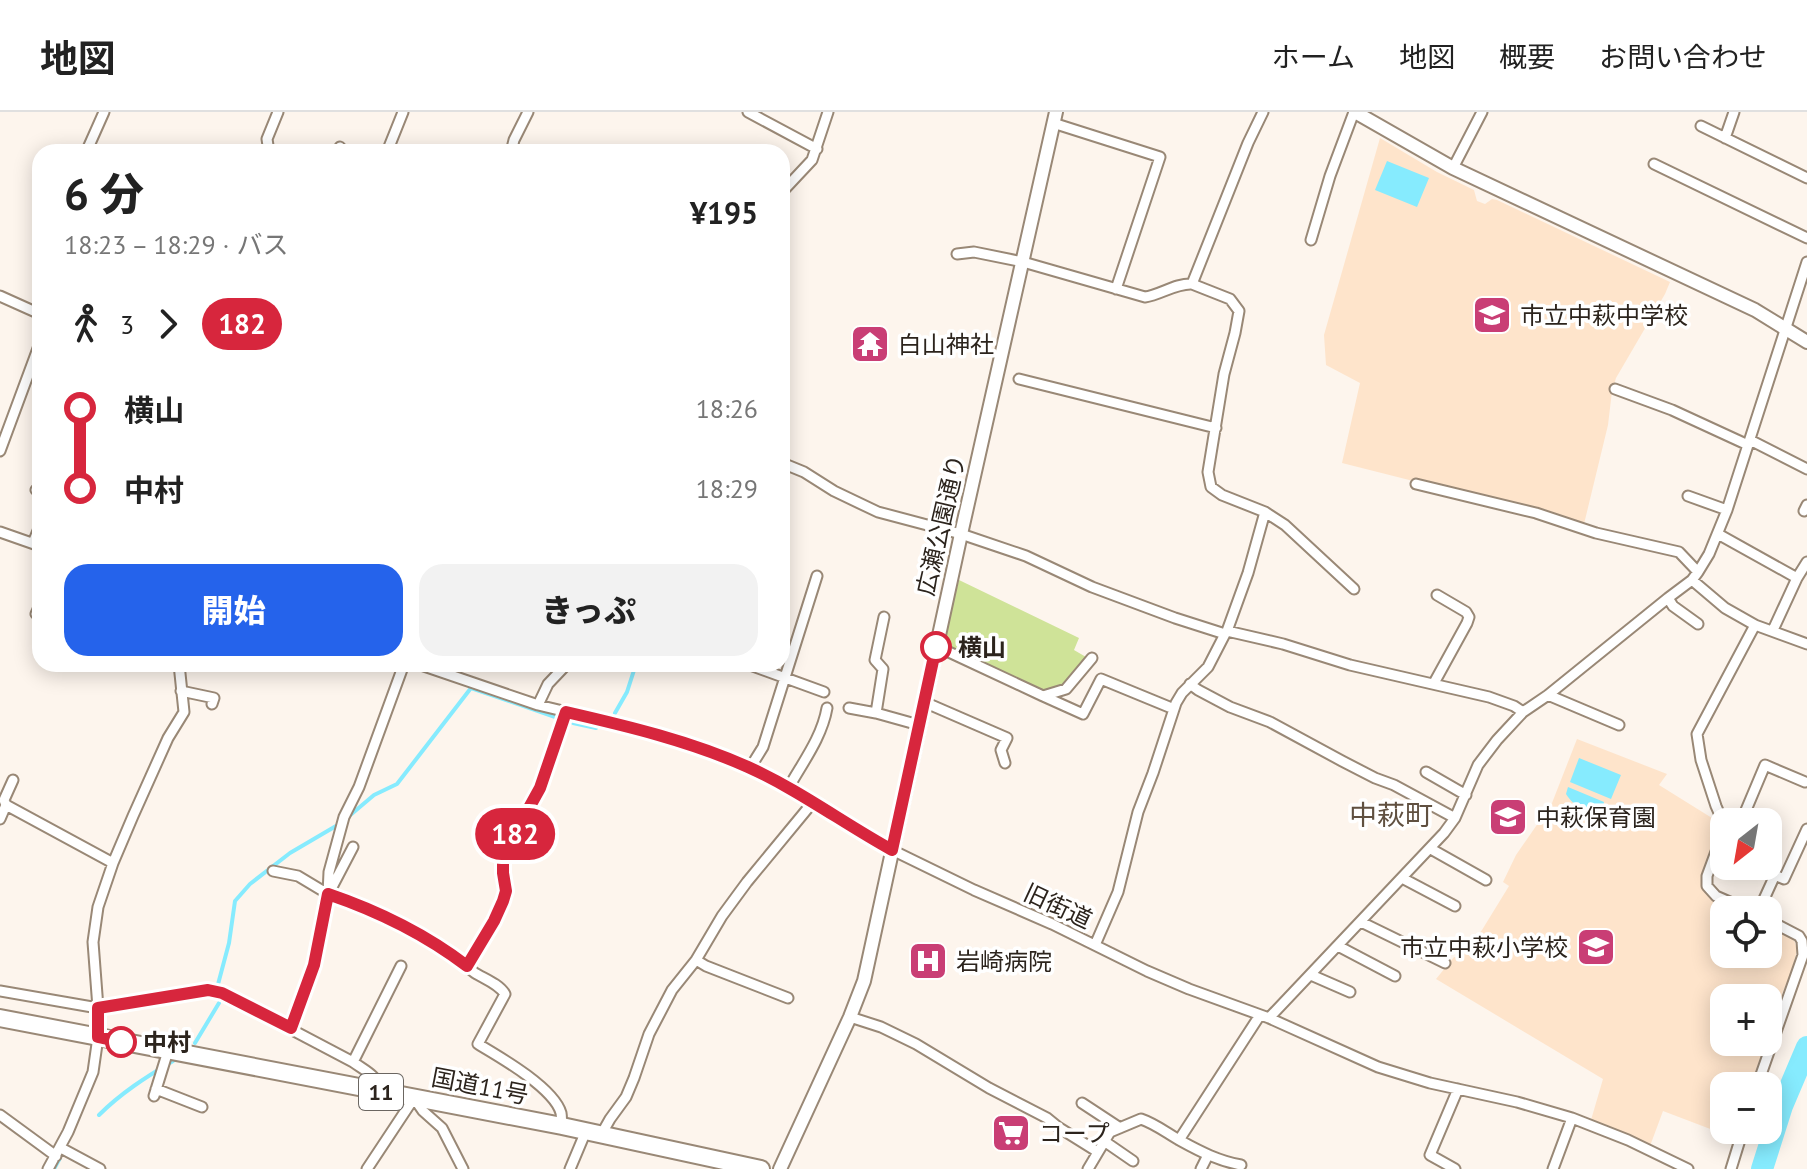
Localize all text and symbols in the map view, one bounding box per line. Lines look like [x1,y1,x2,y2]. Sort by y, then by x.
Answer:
text: 地図 [40,33,116,82]
text: ホーム [1272,38,1355,75]
text: 地図 [1399,38,1455,75]
text: 概要 [1499,38,1555,75]
text: お問い合わせ [1599,38,1767,75]
text: 6 分 [64,165,144,222]
text: ¥195 [690,193,758,232]
text: 18:23 – 18:29 · バス [64,228,288,261]
school or university icon: 市立中萩中学校 [1471,294,1513,336]
place label: 市立中萩中学校 [1520,300,1688,331]
icon: walk [64,302,108,346]
icon: forward [146,302,190,346]
text: 182 [218,305,266,342]
text: 3 [120,308,134,341]
temple icon: 白山神社 [849,323,891,365]
place label: 白山神社 [898,329,994,360]
text: 横山 [124,390,184,429]
text: 18:26 [696,392,758,425]
street label: 広瀬公園通り [910,451,972,599]
text: 中村 [124,470,184,509]
text: 18:29 [696,472,758,505]
button: 開始 [64,564,403,656]
button: きっぷ [419,564,758,656]
marker: 横山 [921,632,951,662]
place label: 横山 [958,632,1006,663]
district label: 中萩町 [1349,796,1433,833]
school or university icon: 中萩保育園 [1487,796,1529,838]
place label: 中萩保育園 [1536,802,1656,833]
line badge: 182 [469,808,561,860]
north arrow [1710,808,1782,880]
map controls [1710,808,1782,1144]
text: 182 [491,815,539,852]
street label: 旧街道 [1019,877,1097,935]
button: locate [1710,896,1782,968]
school or university icon: 市立中萩小学校 [1575,926,1617,968]
place label: 市立中萩小学校 [1400,932,1568,963]
hospital icon: 岩崎病院 [907,940,949,982]
place label: 岩崎病院 [956,946,1052,977]
button: + [1710,984,1782,1056]
marker: 中村 [106,1027,136,1057]
place label: 中村 [143,1027,191,1058]
street label: 国道11号 [429,1061,531,1111]
button: − [1710,1072,1782,1144]
road number: 11 [359,1074,403,1110]
supermarket icon: コープ [990,1112,1032,1154]
place label: コープ [1039,1118,1110,1149]

